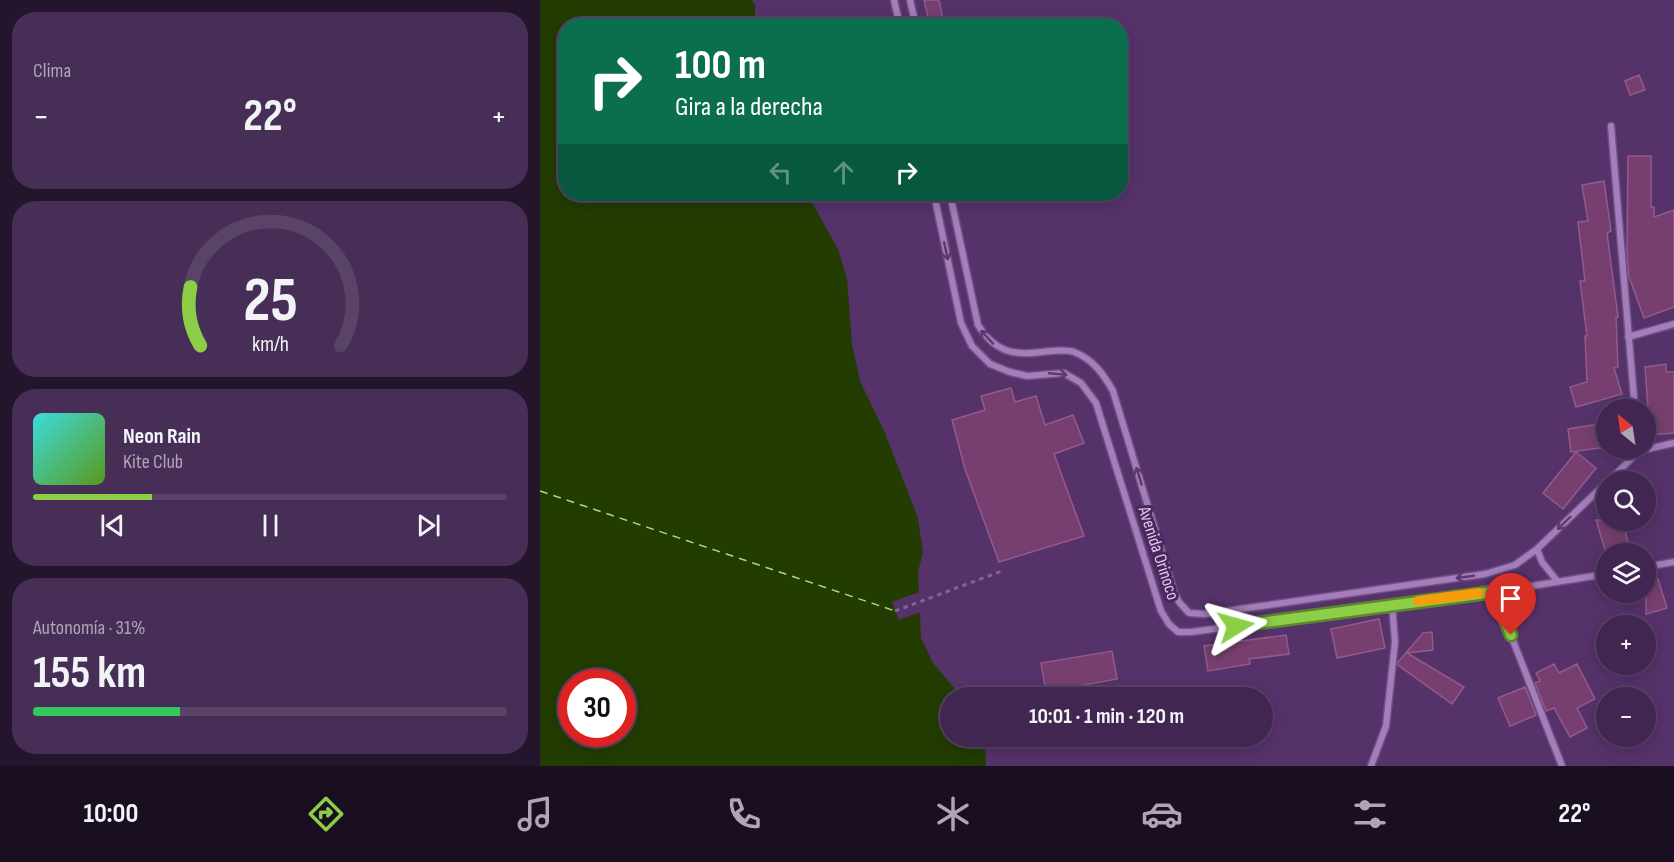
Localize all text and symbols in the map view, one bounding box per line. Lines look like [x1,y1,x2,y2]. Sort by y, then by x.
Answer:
text: 100 m [675,40,766,91]
icon: right [576,42,654,120]
text: Clima [33,59,71,83]
text: 22° [243,89,297,144]
text: Gira a la derecha [675,91,823,123]
text: − [33,97,49,137]
text: + [491,97,507,137]
icon: left [764,156,797,189]
icon: ahead [827,156,860,189]
icon: right [890,156,923,189]
one-way arrow [941,241,952,260]
text: 25 [243,264,297,339]
one-way arrow [980,330,994,345]
text: km/h [251,332,289,357]
one-way arrow [1048,369,1067,380]
north arrow [1596,399,1656,459]
map controls [1596,399,1656,747]
text: Neon Rain [123,423,201,450]
text: Kite Club [123,450,183,474]
one-way arrow [1132,467,1143,486]
button: search [1596,471,1656,531]
street label: Avenida Orinoco [1133,503,1184,603]
icon: previous [96,509,129,542]
icon: pause [254,509,287,542]
icon: next [412,509,445,542]
one-way arrow [1557,516,1572,530]
button: layers [1596,543,1656,603]
one-way arrow [1455,571,1475,582]
pin [1485,573,1536,635]
icon: arrive [1494,582,1527,615]
position arrow [1204,594,1268,658]
button: + [1596,615,1656,675]
text: Autonomía · 31% [33,616,145,640]
text: 155 km [33,646,146,701]
speed limit sign: 30 [558,669,636,747]
button: − [1596,687,1656,747]
text: 10:01 · 1 min · 120 m [1029,703,1184,730]
icon: directions [305,793,347,835]
icon: music [514,793,556,835]
icon: phone [723,793,765,835]
icon: climate [932,793,974,835]
icon: car [1141,793,1183,835]
icon: filters [1349,793,1391,835]
text: 10:00 [83,798,138,830]
text: 22° [1558,798,1591,830]

